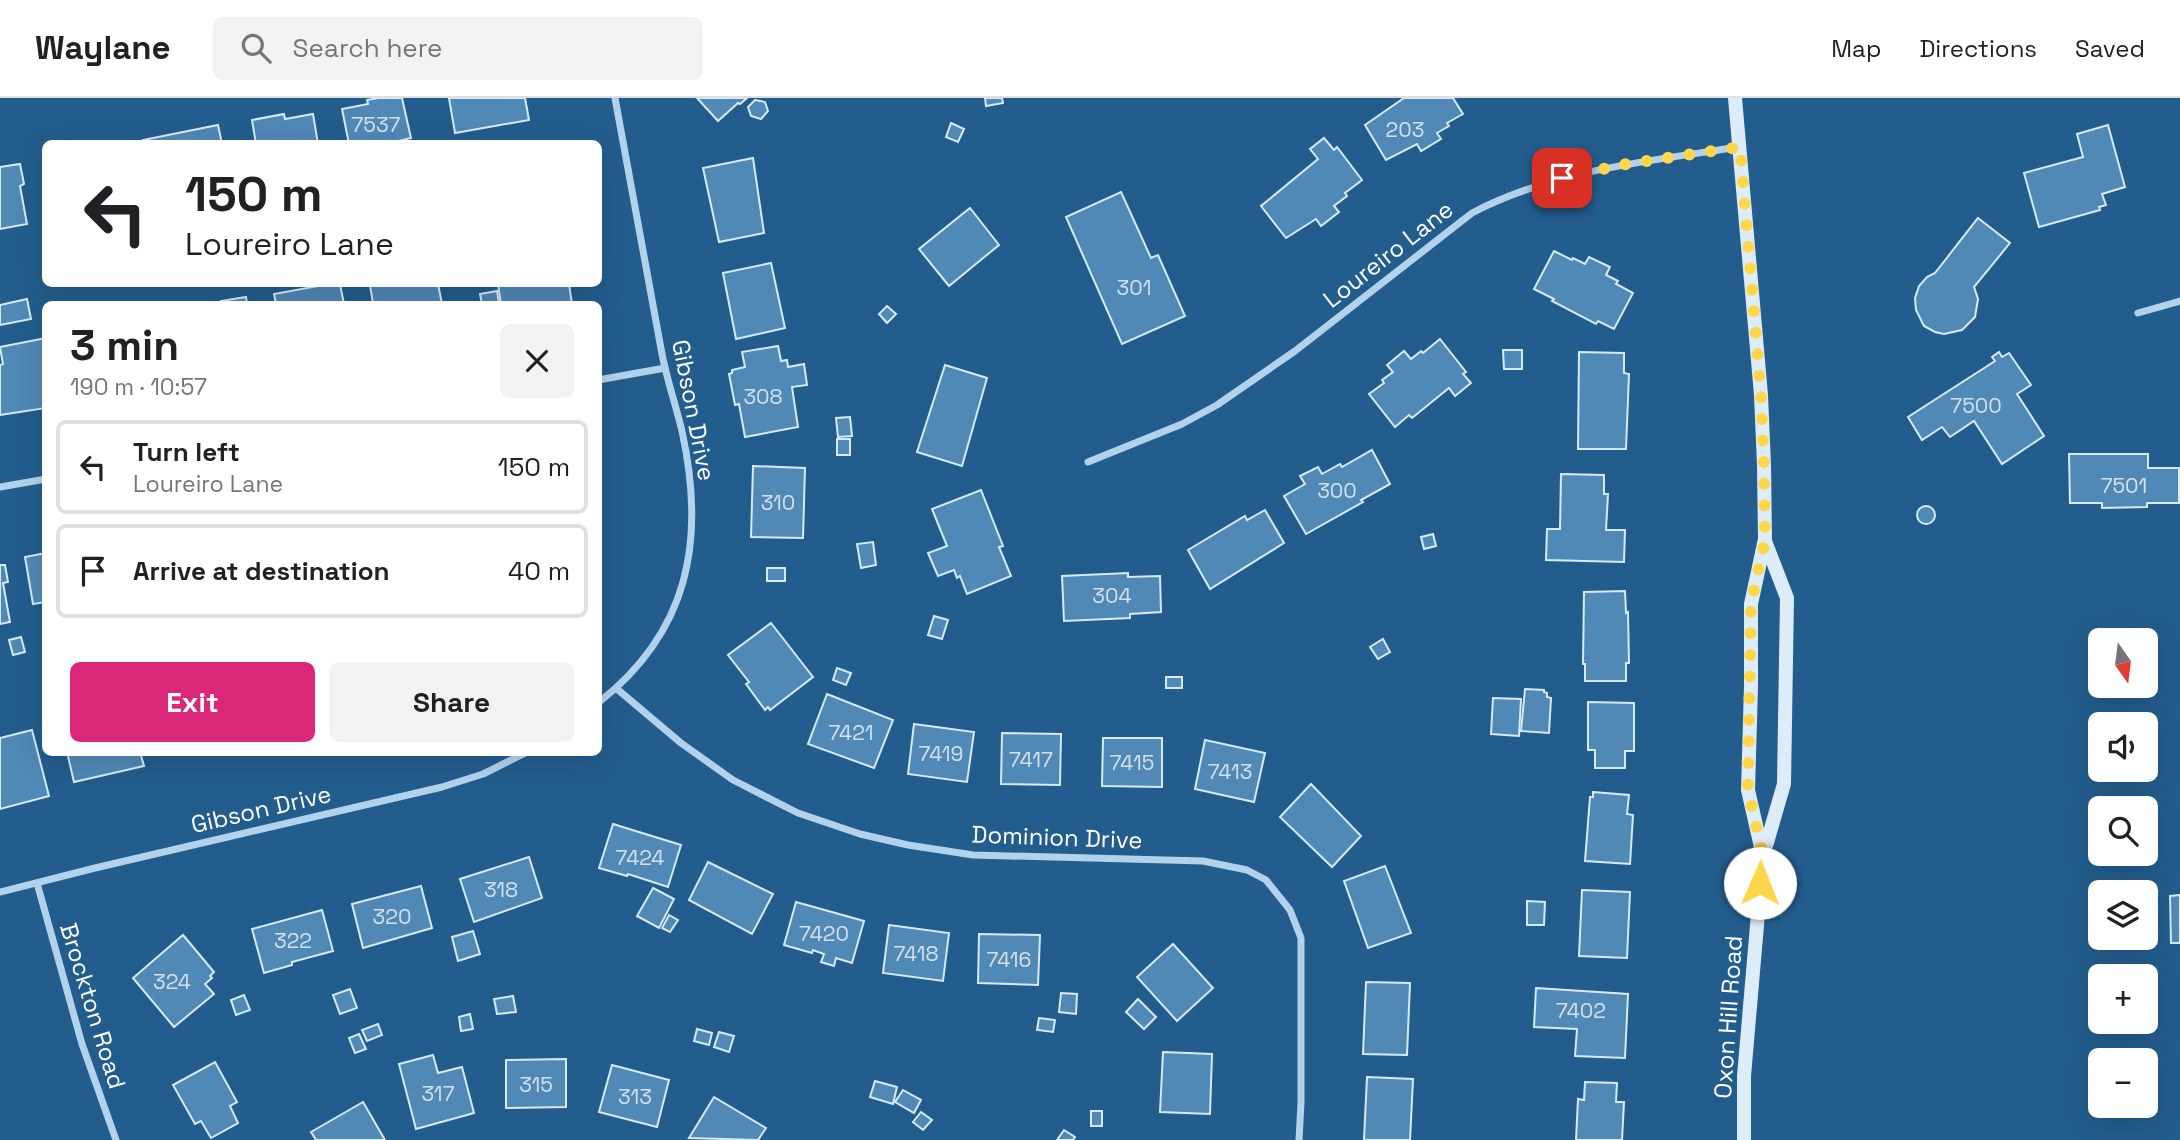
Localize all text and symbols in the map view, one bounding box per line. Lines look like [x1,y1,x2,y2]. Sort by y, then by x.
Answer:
search box [213,17,703,80]
text: Waylane [35,27,171,69]
icon: search [237,29,275,67]
text: Search here [293,31,442,65]
text: Map [1831,33,1881,64]
text: Directions [1919,33,2037,64]
text: Saved [2075,33,2145,64]
house number: 7537 [352,111,401,138]
house number: 203 [1386,116,1424,143]
pin [1532,148,1592,208]
icon: arrive [1543,159,1581,197]
text: 150 m [185,163,323,225]
icon: left [70,168,161,259]
street label: Loureiro Lane [1317,194,1459,314]
text: Loureiro Lane [185,224,394,264]
house number: 301 [1117,274,1151,301]
text: 3 min [70,319,179,372]
button: close [500,324,574,398]
street label: Gibson Drive [665,337,723,483]
text: 190 m · 10:57 [70,372,207,402]
house number: 308 [743,383,783,410]
house number: 7500 [1950,392,2002,419]
text: Turn left [133,435,240,469]
icon: left [74,448,112,486]
text: 150 m [498,450,570,484]
text: Loureiro Lane [133,469,283,499]
house number: 7501 [2101,472,2147,499]
house number: 300 [1317,477,1357,504]
house number: 310 [761,489,795,516]
icon: arrive [74,552,112,590]
text: Arrive at destination [133,554,390,588]
text: 40 m [508,554,570,588]
house number: 304 [1092,582,1132,609]
north arrow [2088,628,2158,698]
map controls [2088,628,2158,1118]
button: Exit [70,662,315,742]
button: Share [329,662,574,742]
button: sound [2088,712,2158,782]
house number: 7421 [828,719,874,746]
house number: 7419 [919,740,963,767]
house number: 7417 [1009,746,1053,773]
house number: 7415 [1110,749,1154,776]
house number: 7413 [1208,758,1252,785]
street label: Gibson Drive [188,778,334,840]
button: search [2088,796,2158,866]
street label: Dominion Drive [971,819,1143,855]
house number: 7424 [616,844,664,871]
position arrow [1723,846,1797,920]
house number: 318 [484,876,518,903]
button: layers [2088,880,2158,950]
house number: 320 [373,903,411,930]
street label: Brockton Road [53,919,133,1093]
house number: 7420 [799,920,849,947]
house number: 322 [274,927,312,954]
street label: Oxon Hill Road [1707,934,1749,1100]
house number: 7418 [893,940,939,967]
house number: 7416 [987,946,1031,973]
button: + [2088,964,2158,1034]
house number: 324 [153,968,191,995]
house number: 7402 [1556,997,1606,1024]
button: − [2088,1048,2158,1118]
house number: 315 [519,1071,553,1098]
house number: 317 [421,1080,455,1107]
house number: 313 [618,1083,652,1110]

